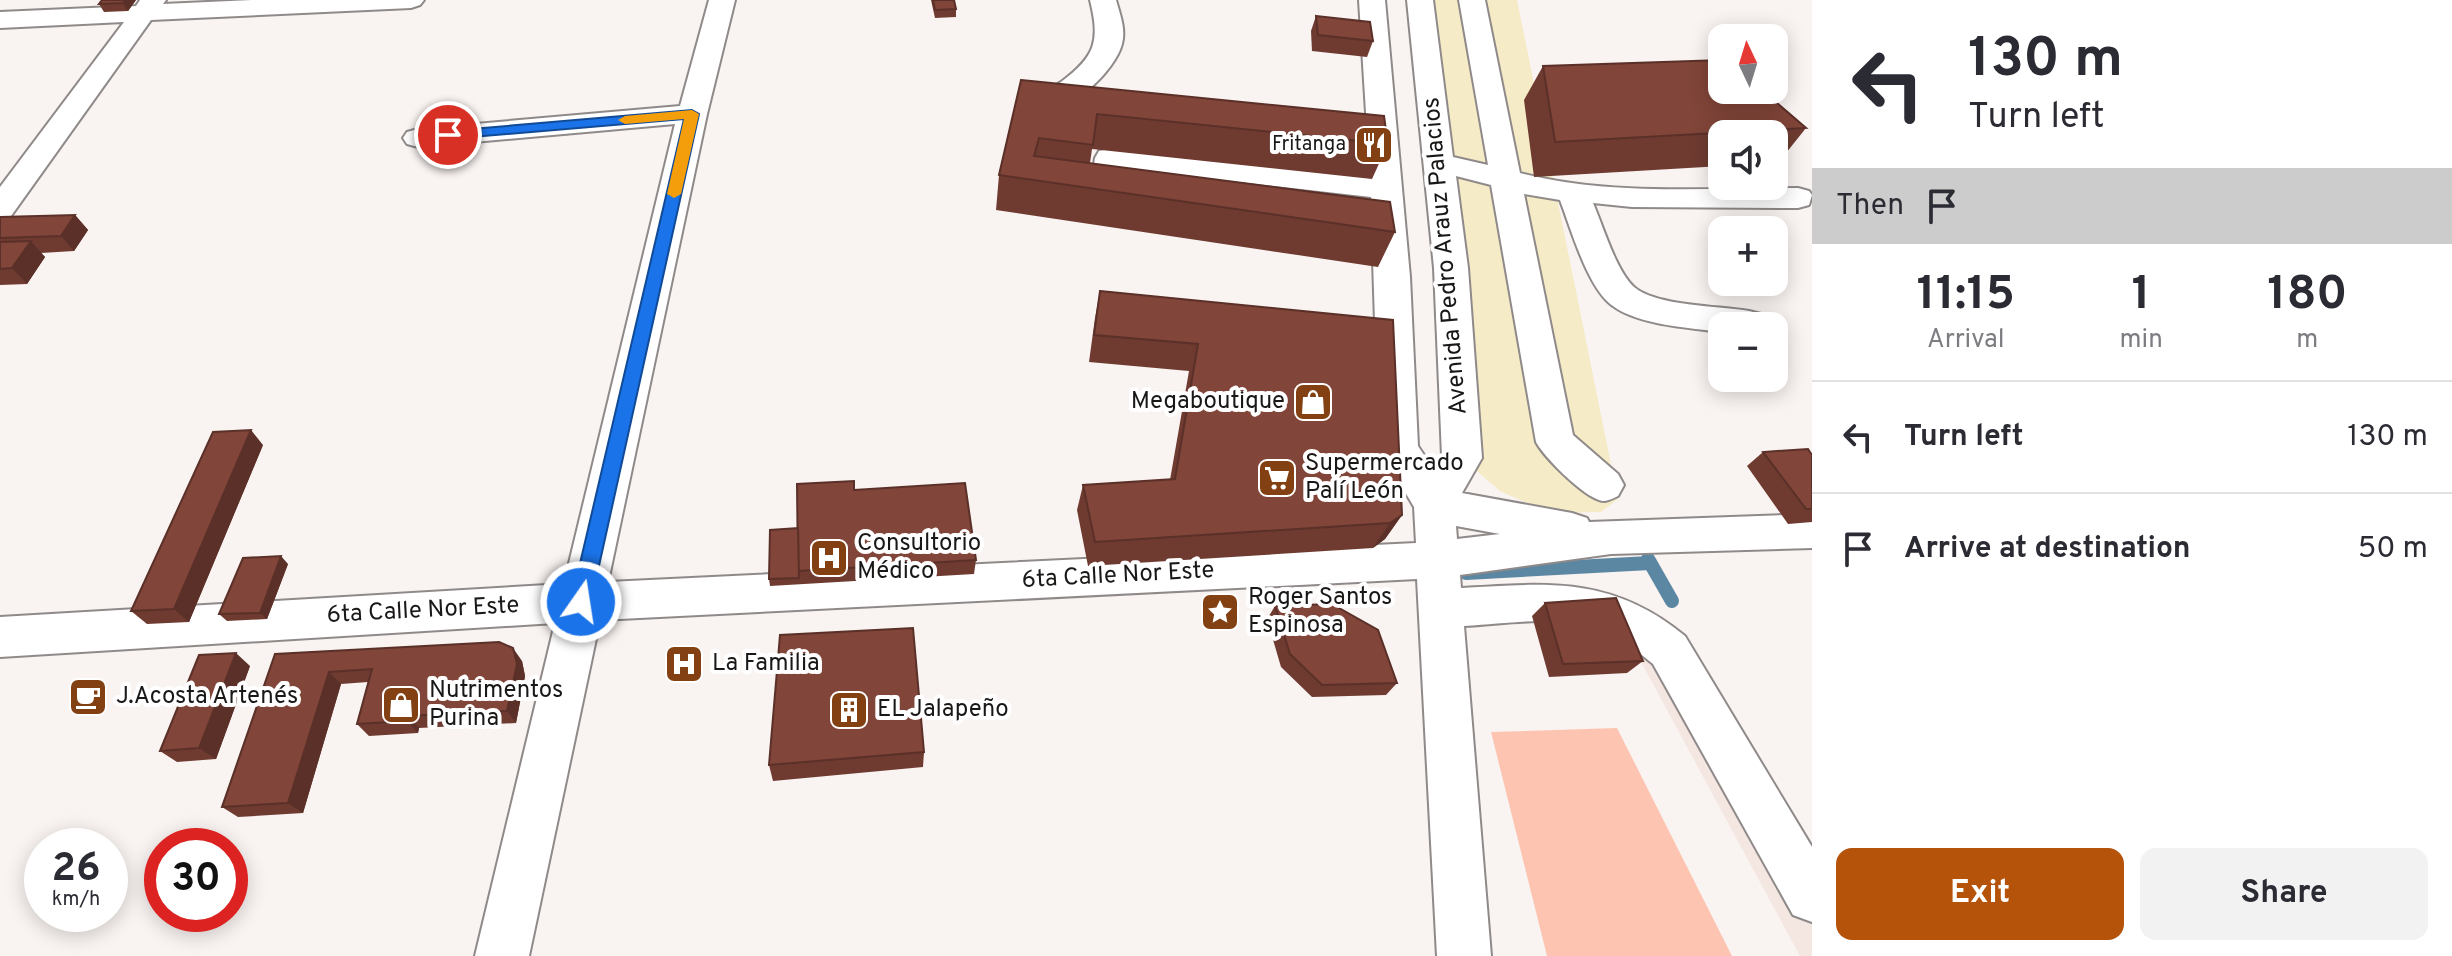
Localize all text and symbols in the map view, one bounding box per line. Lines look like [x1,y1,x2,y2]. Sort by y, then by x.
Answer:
north arrow [1708,24,1788,104]
map controls [1708,24,1788,392]
text: 130 m [1968,26,2123,96]
icon: left [1836,32,1940,136]
text: Turn left [1968,95,2105,141]
street label: Avenida Pedro Arauz Palacios [1417,96,1475,416]
pin [414,101,482,169]
icon: arrive [426,113,470,157]
button: sound [1708,120,1788,200]
restaurant icon: Fritanga [1353,124,1395,166]
place label: Fritanga [1272,132,1346,158]
icon: arrive [1920,184,1964,228]
text: Then [1836,188,1904,225]
button: + [1708,216,1788,296]
text: 11:15 [1916,266,2015,326]
text: 1 [2132,266,2151,326]
text: 180 [2267,266,2347,326]
button: − [1708,312,1788,392]
text: Arrival [1927,324,2005,357]
text: min [2120,324,2163,357]
text: m [2296,324,2318,357]
shop icon: Megaboutique [1292,381,1334,423]
place label: Megaboutique [1131,387,1285,417]
icon: left [1836,415,1880,459]
text: Turn left [1904,419,2024,456]
text: 130 m [2347,419,2428,456]
place label: Supermercado Palí León [1305,449,1464,507]
supermarket icon: Supermercado Palí León [1256,457,1298,499]
icon: arrive [1836,527,1880,571]
place label: Consultorio Médico [857,529,981,587]
text: Arrive at destination [1904,531,2190,568]
text: 50 m [2358,531,2428,568]
hospital icon: Consultorio Médico [808,537,850,579]
street label: 6ta Calle Nor Este [1021,556,1215,596]
position arrow [539,560,623,644]
place label: Roger Santos Espinosa [1248,583,1392,641]
street label: 6ta Calle Nor Este [326,591,520,631]
place icon: Roger Santos Espinosa [1199,591,1241,633]
hospital icon: La Familia [663,643,705,685]
place label: La Familia [712,649,820,679]
cafe icon: J.Acosta Artenés [67,676,109,718]
place label: Nutrimentos Purina [429,676,563,734]
place label: J.Acosta Artenés [116,682,298,712]
shop icon: Nutrimentos Purina [380,684,422,726]
building icon: EL Jalapeño [828,689,870,731]
place label: EL Jalapeño [877,695,1009,725]
speed limit sign: 30 [144,828,248,932]
text: 26 [51,845,101,895]
button: Exit [1836,848,2124,940]
button: Share [2140,848,2428,940]
text: km/h [52,887,100,913]

